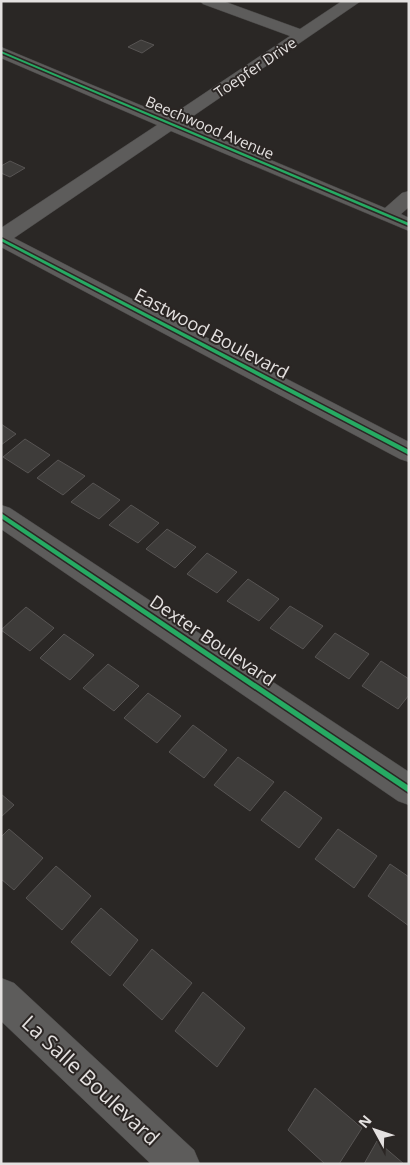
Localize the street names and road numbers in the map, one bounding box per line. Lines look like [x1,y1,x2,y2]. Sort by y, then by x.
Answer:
street label: Toepfer Drive [210,32,300,102]
street label: Beechwood Avenue [143,91,277,163]
street label: Eastwood Boulevard [131,282,293,384]
street label: Dexter Boulevard [145,589,281,691]
street label: La Salle Boulevard [16,1009,166,1151]

